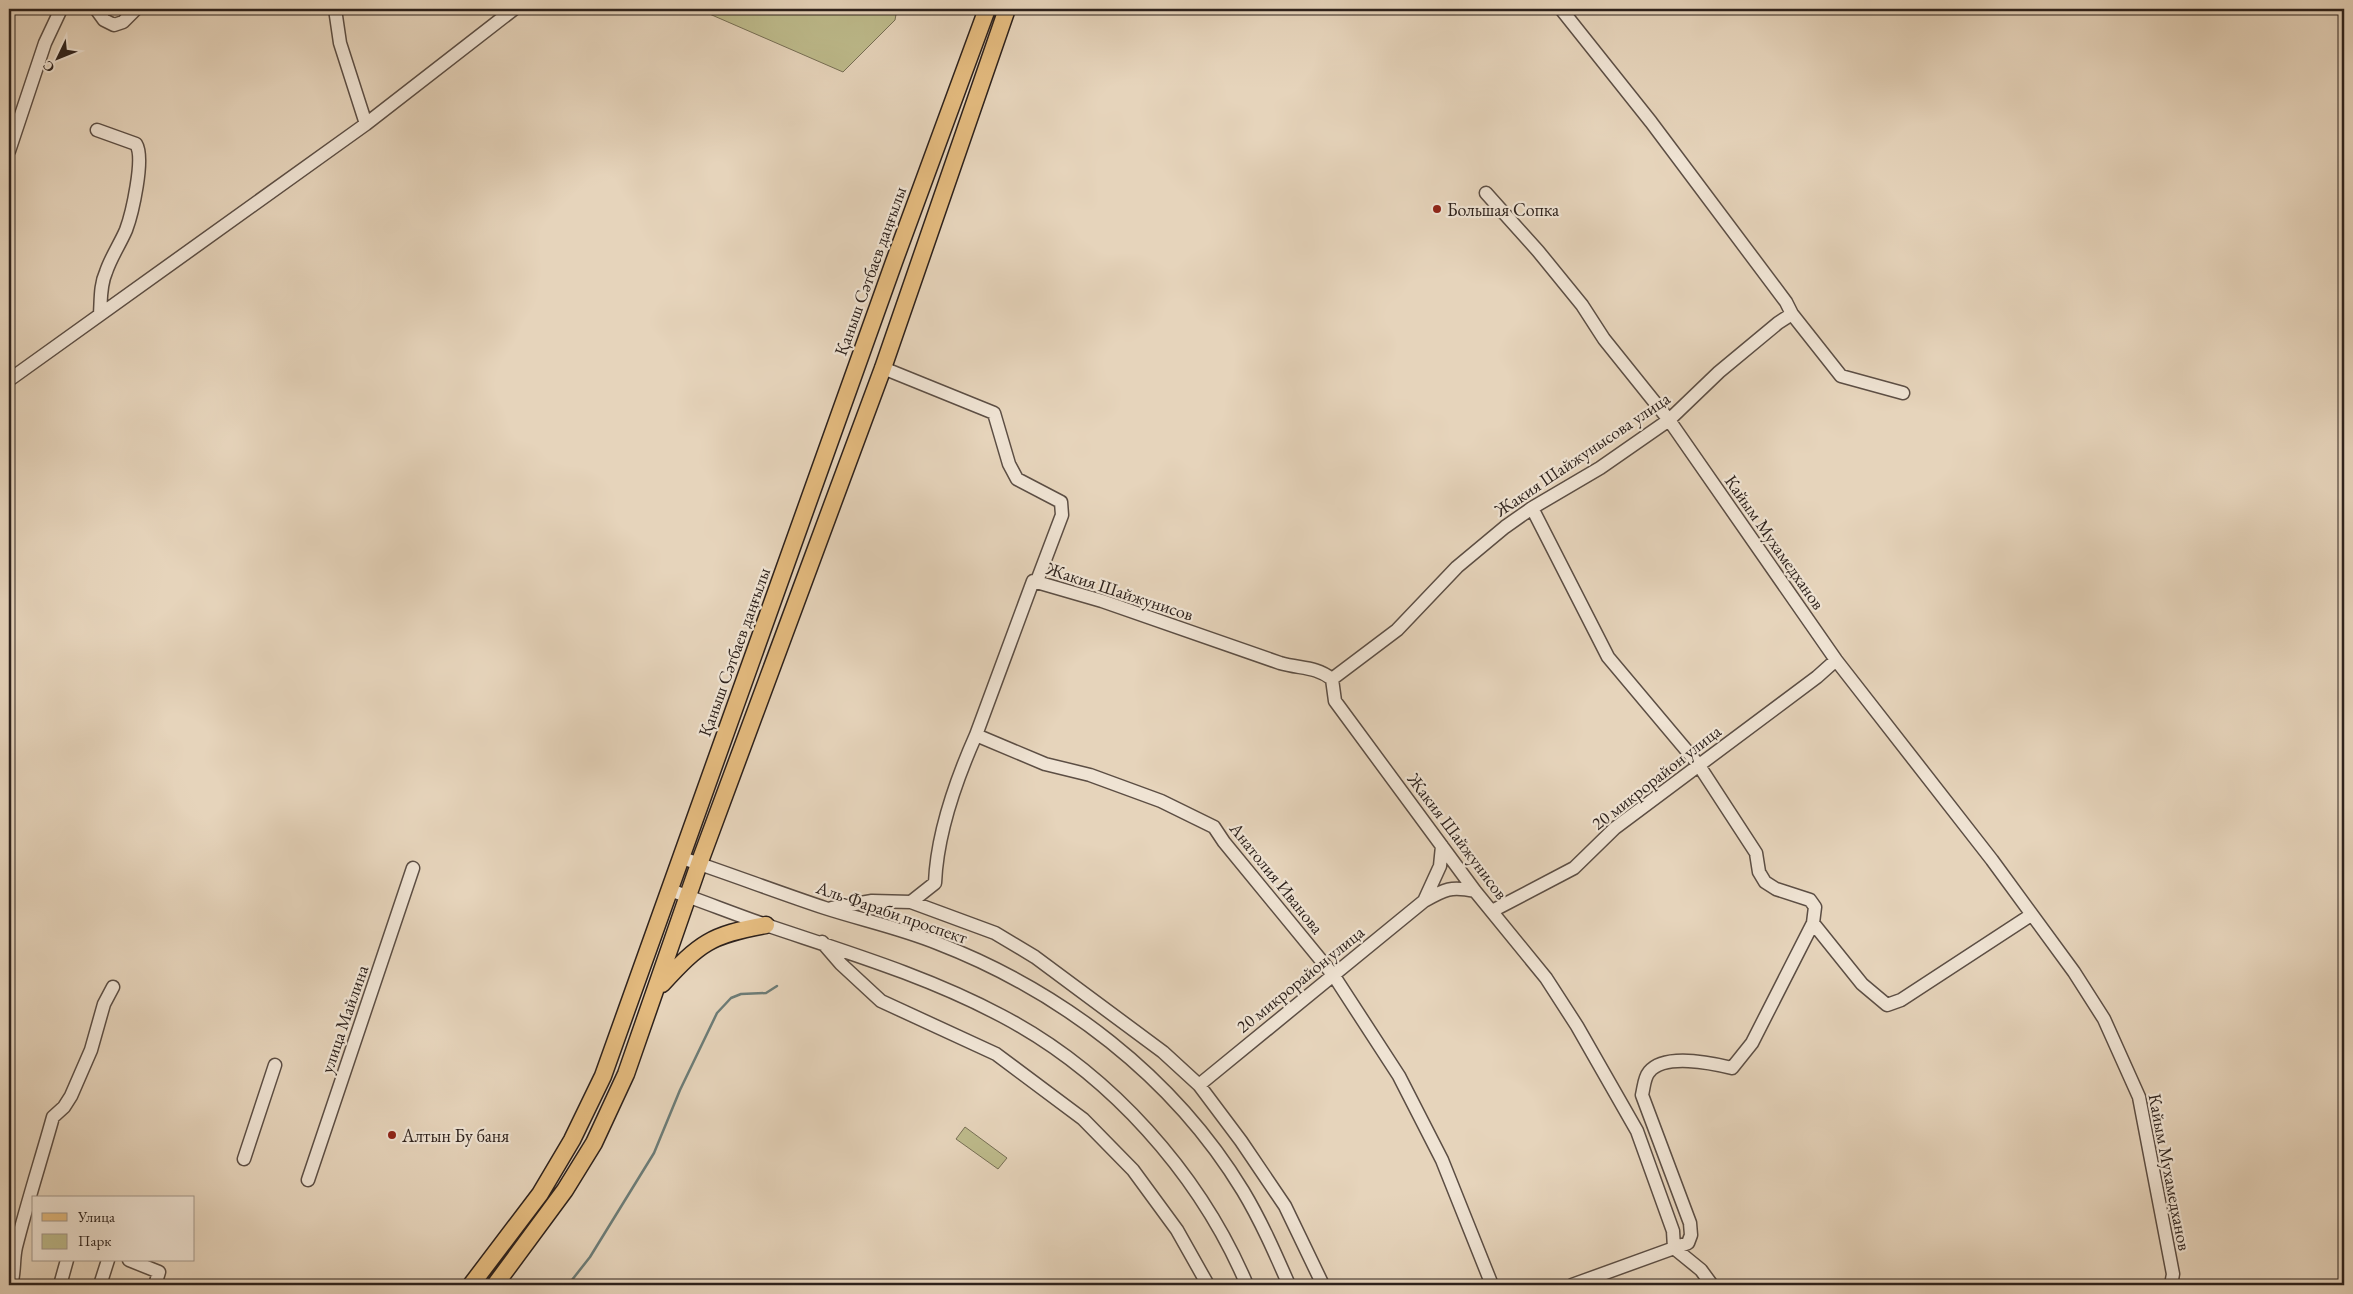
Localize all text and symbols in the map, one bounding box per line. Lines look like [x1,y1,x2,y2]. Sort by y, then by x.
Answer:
north arrow [32,32,82,82]
text: С [38,57,58,77]
street label: Қаныш Сәтбаев даңғылы [829,183,911,359]
place label: Большая Сопка [1447,198,1560,221]
marker: Большая Сопка [1431,203,1443,215]
street label: Жакия Шайжунысова улица [1489,386,1675,522]
street label: Кайым Мухамедханов [1720,470,1830,614]
street label: Жакия Шайжунисов [1043,556,1197,626]
street label: Қаныш Сәтбаев даңғылы [693,564,775,740]
street label: 20 микрорайон улица [1587,719,1726,835]
street label: Жакия Шайжунисов [1402,767,1513,904]
street label: Анатолия Иванова [1224,817,1330,939]
street label: Аль-Фараби проспект [813,875,971,949]
street label: 20 микрорайон улица [1231,920,1369,1038]
street label: улица Майлина [315,961,374,1076]
street label: Кайым Мухамедханов [2143,1092,2197,1253]
place label: Алтын Бу баня [401,1124,509,1147]
marker: Алтын Бу баня [386,1129,398,1141]
legend [32,1196,195,1262]
text: Улица [77,1207,115,1226]
text: Парк [78,1231,111,1250]

